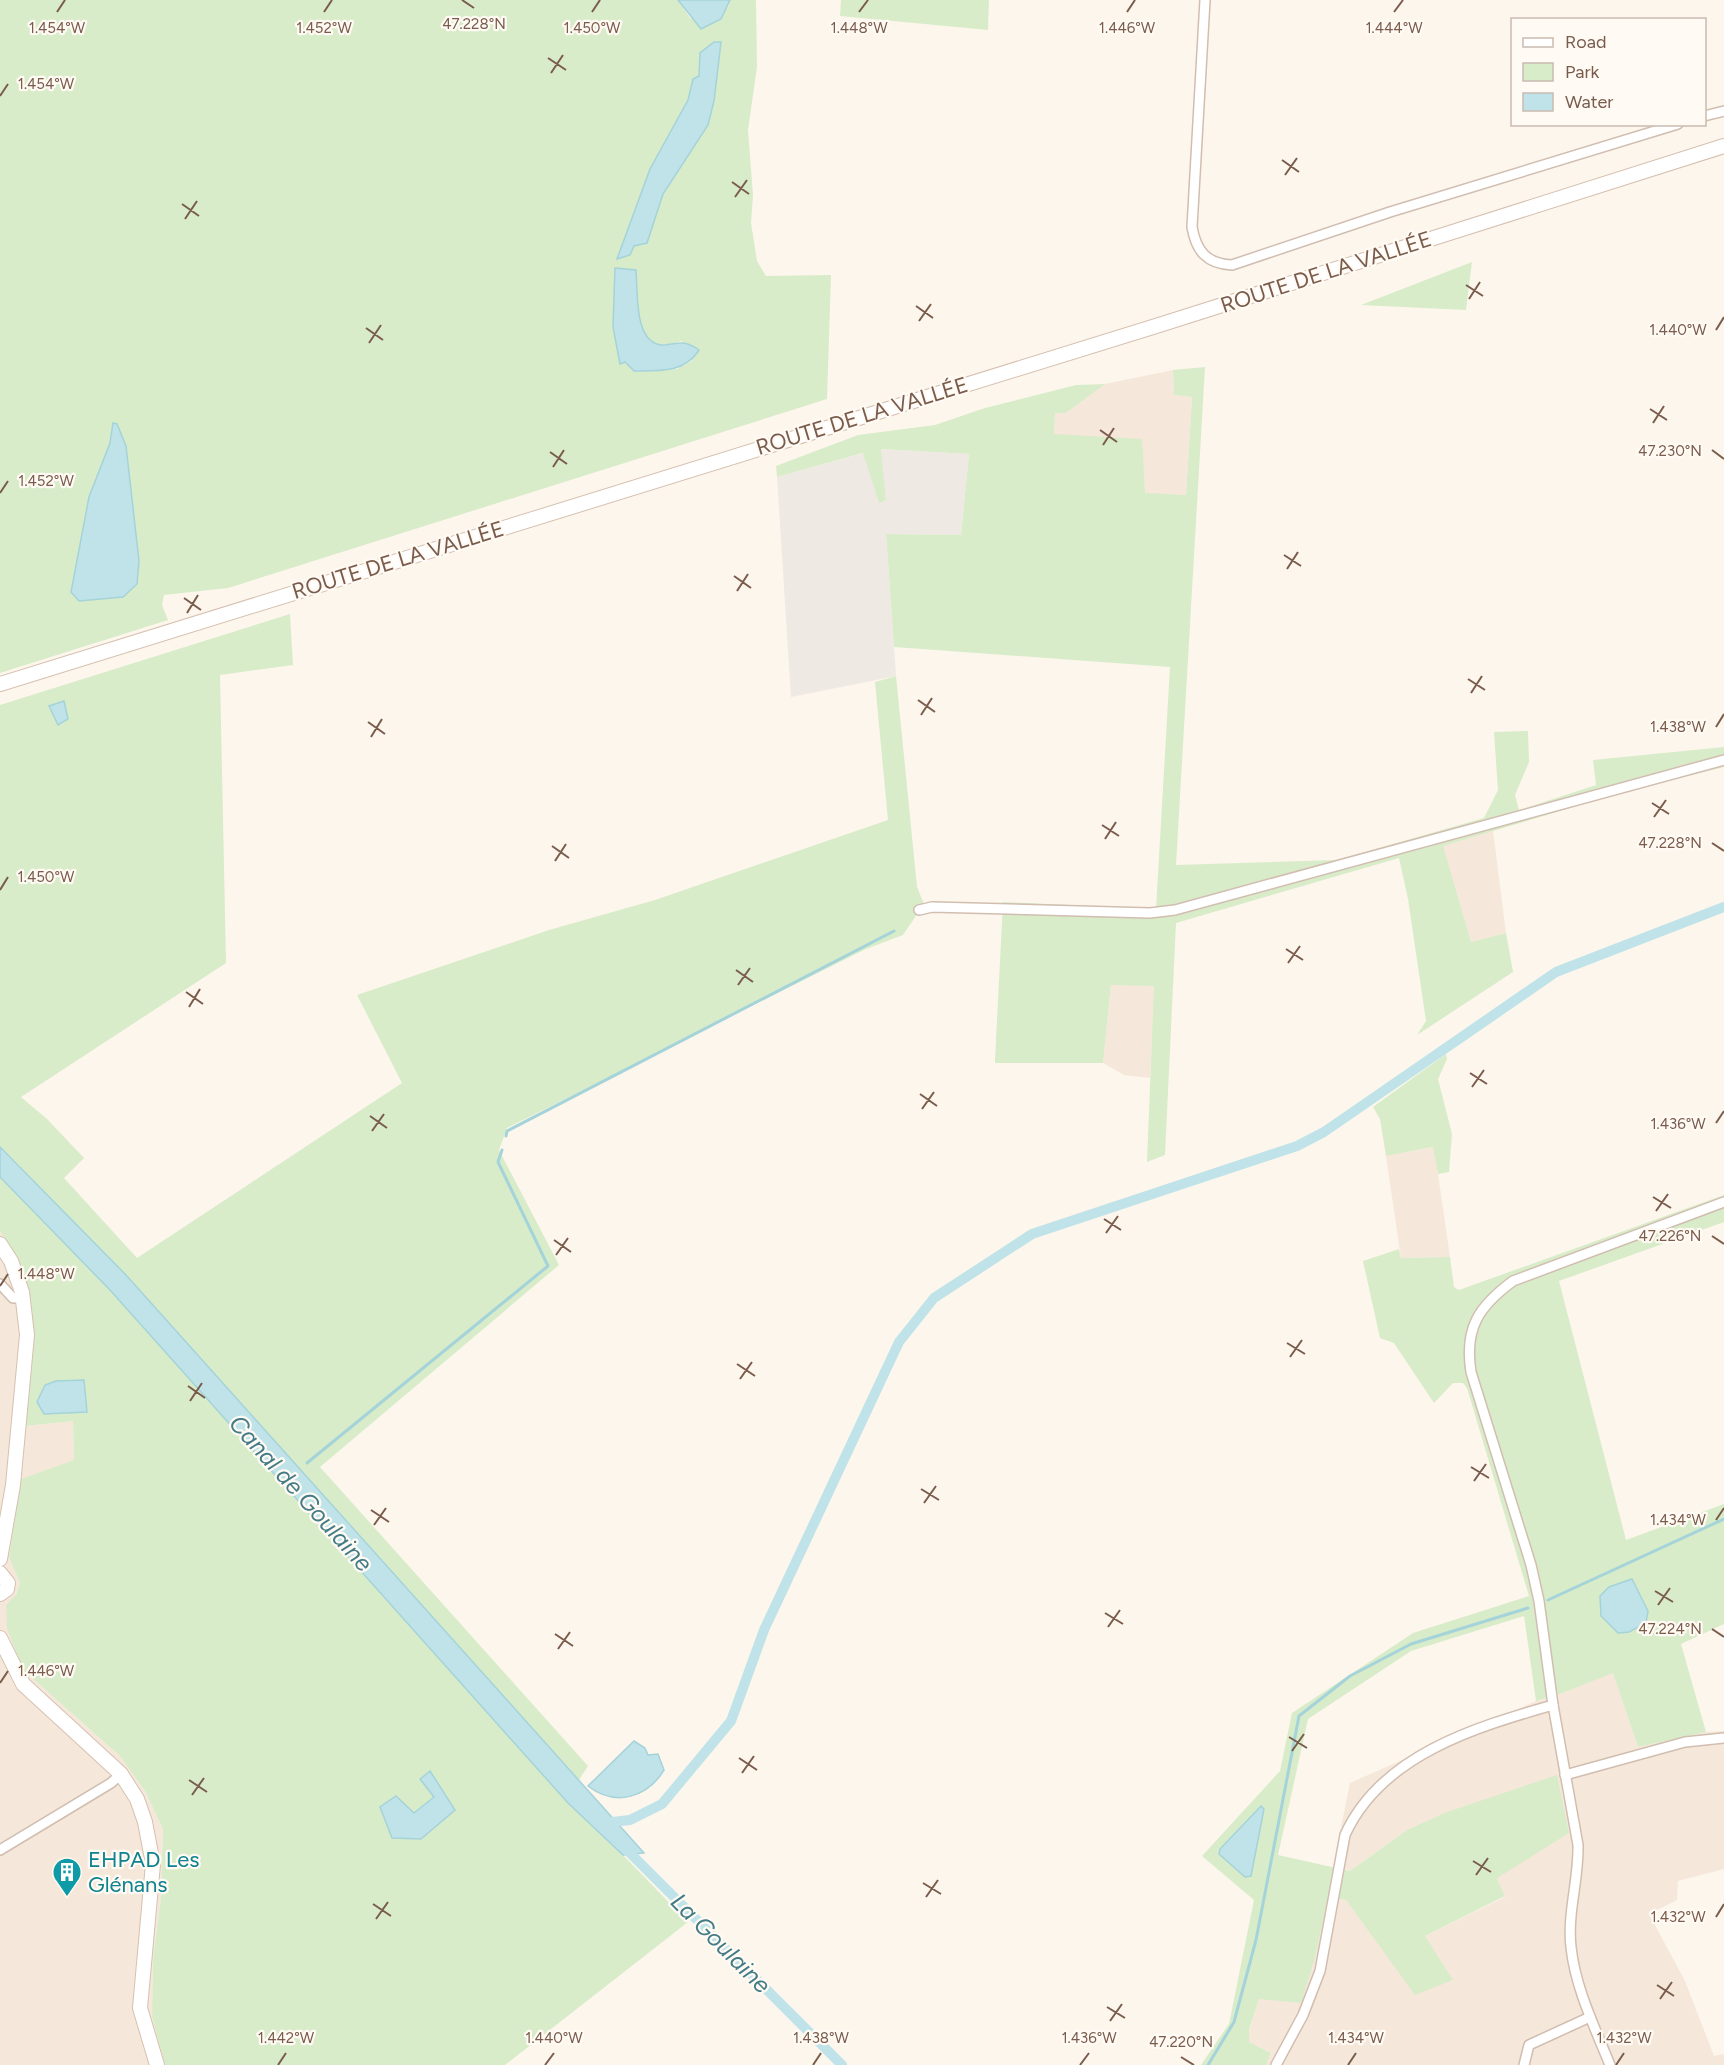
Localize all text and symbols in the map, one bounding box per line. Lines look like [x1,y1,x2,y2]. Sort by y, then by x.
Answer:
text: 47.228°N [442,15,506,33]
legend [1511,18,1706,126]
text: 1.454°W [29,19,86,37]
text: 1.452°W [296,19,352,37]
text: 1.450°W [564,19,621,37]
text: 1.448°W [830,19,888,37]
text: 1.446°W [1099,19,1156,37]
text: 1.444°W [1365,19,1423,37]
text: Road [1565,31,1606,53]
text: Park [1565,61,1600,83]
text: 1.454°W [18,75,75,93]
text: Water [1565,91,1613,113]
street label: ROUTE DE LA VALLÉE [1217,225,1435,319]
text: 1.440°W [1649,321,1707,339]
street label: ROUTE DE LA VALLÉE [753,371,971,461]
text: 47.230°N [1638,442,1702,460]
text: 1.452°W [18,472,74,490]
street label: ROUTE DE LA VALLÉE [289,515,507,605]
text: 1.438°W [1650,718,1707,736]
text: 47.228°N [1638,834,1702,852]
text: 1.450°W [18,868,75,886]
text: 1.436°W [1650,1115,1706,1133]
text: 47.226°N [1639,1227,1701,1245]
text: 1.448°W [17,1265,75,1283]
water label: Canal de Goulaine [223,1409,379,1577]
text: 1.434°W [1650,1511,1707,1529]
text: 47.224°N [1638,1620,1702,1638]
text: 1.446°W [18,1662,75,1680]
place label: EHPAD Les Glénans [88,1846,199,1898]
building icon: EHPAD Les Glénans [51,1856,83,1898]
water label: La Goulaine [665,1887,777,1999]
text: 1.432°W [1650,1908,1706,1926]
text: 1.442°W [258,2029,315,2047]
text: 1.440°W [525,2029,583,2047]
text: 1.438°W [793,2029,850,2047]
text: 1.436°W [1061,2029,1117,2047]
text: 1.434°W [1328,2029,1385,2047]
text: 1.432°W [1596,2029,1652,2047]
text: 47.220°N [1149,2033,1213,2051]

